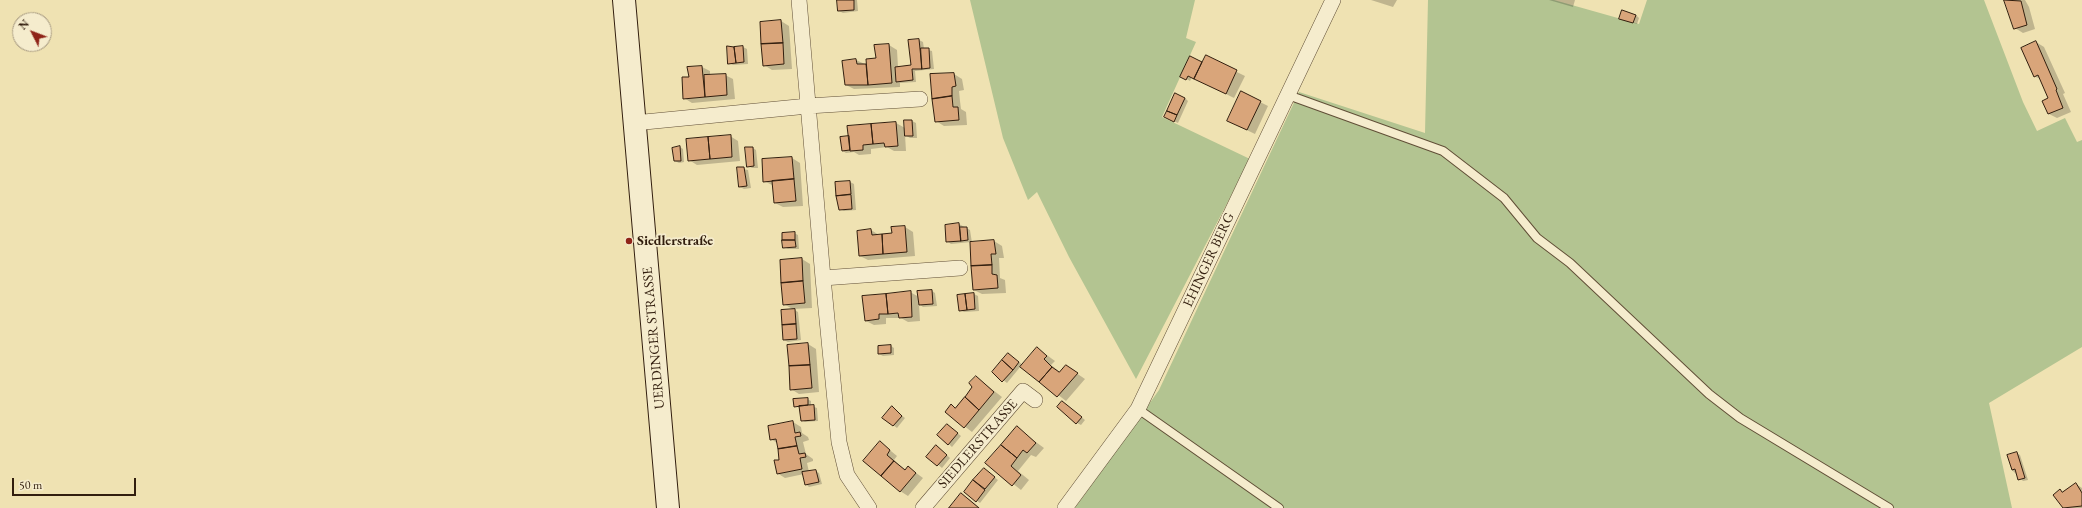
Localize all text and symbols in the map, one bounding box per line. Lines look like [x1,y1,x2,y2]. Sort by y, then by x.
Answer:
north arrow [12,12,52,52]
text: N [16,17,32,33]
street label: EHINGER BERG [1180,210,1238,310]
place label: Siedlerstraße [637,233,713,249]
marker: Siedlerstraße [624,236,634,246]
street label: UERDINGER STRASSE [639,266,669,410]
street label: SIEDLERSTRASSE [935,396,1021,492]
scale bar [14,470,138,496]
text: 50 m [19,477,42,493]

